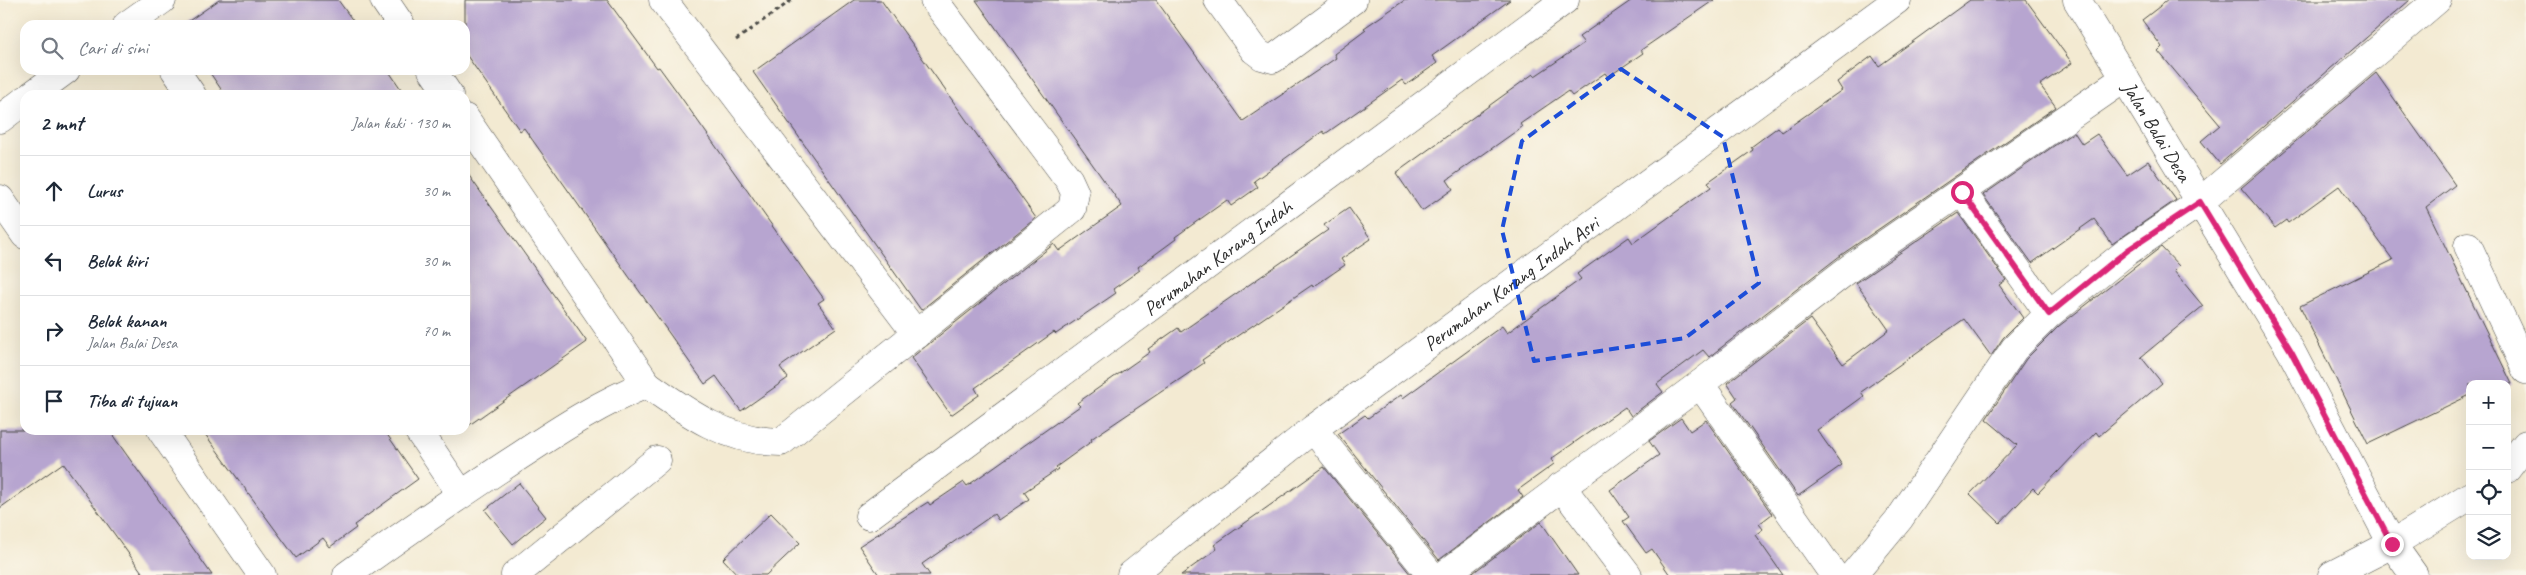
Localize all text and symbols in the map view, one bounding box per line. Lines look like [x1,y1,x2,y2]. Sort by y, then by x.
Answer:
search box [20,20,470,75]
icon: search [38,34,66,62]
text: Cari di sini [78,36,148,60]
street label: Jalan Balai Desa [2117,76,2198,187]
text: 2 mnt [40,110,83,136]
text: Jalan kaki · 130 m [352,113,450,133]
icon: ahead [40,177,68,205]
text: Lurus [87,179,122,203]
text: 30 m [423,181,450,201]
route start [1951,181,1974,204]
street label: Perumahan Karang Indah [1138,193,1298,321]
street label: Perumahan Karang Indah Asri [1418,210,1605,356]
icon: left [40,247,68,275]
text: Belok kiri [87,249,147,273]
text: 30 m [423,251,450,271]
text: Belok kanan [87,309,166,333]
icon: right [40,317,68,345]
text: 70 m [423,321,450,341]
text: Jalan Balai Desa [87,333,177,353]
map controls [2466,380,2511,560]
button: + [2466,380,2511,425]
icon: arrive [40,387,68,415]
text: Tiba di tujuan [87,389,177,413]
button: − [2466,425,2511,470]
button: locate [2466,470,2511,515]
button: layers [2466,515,2511,560]
route end [2381,533,2404,556]

